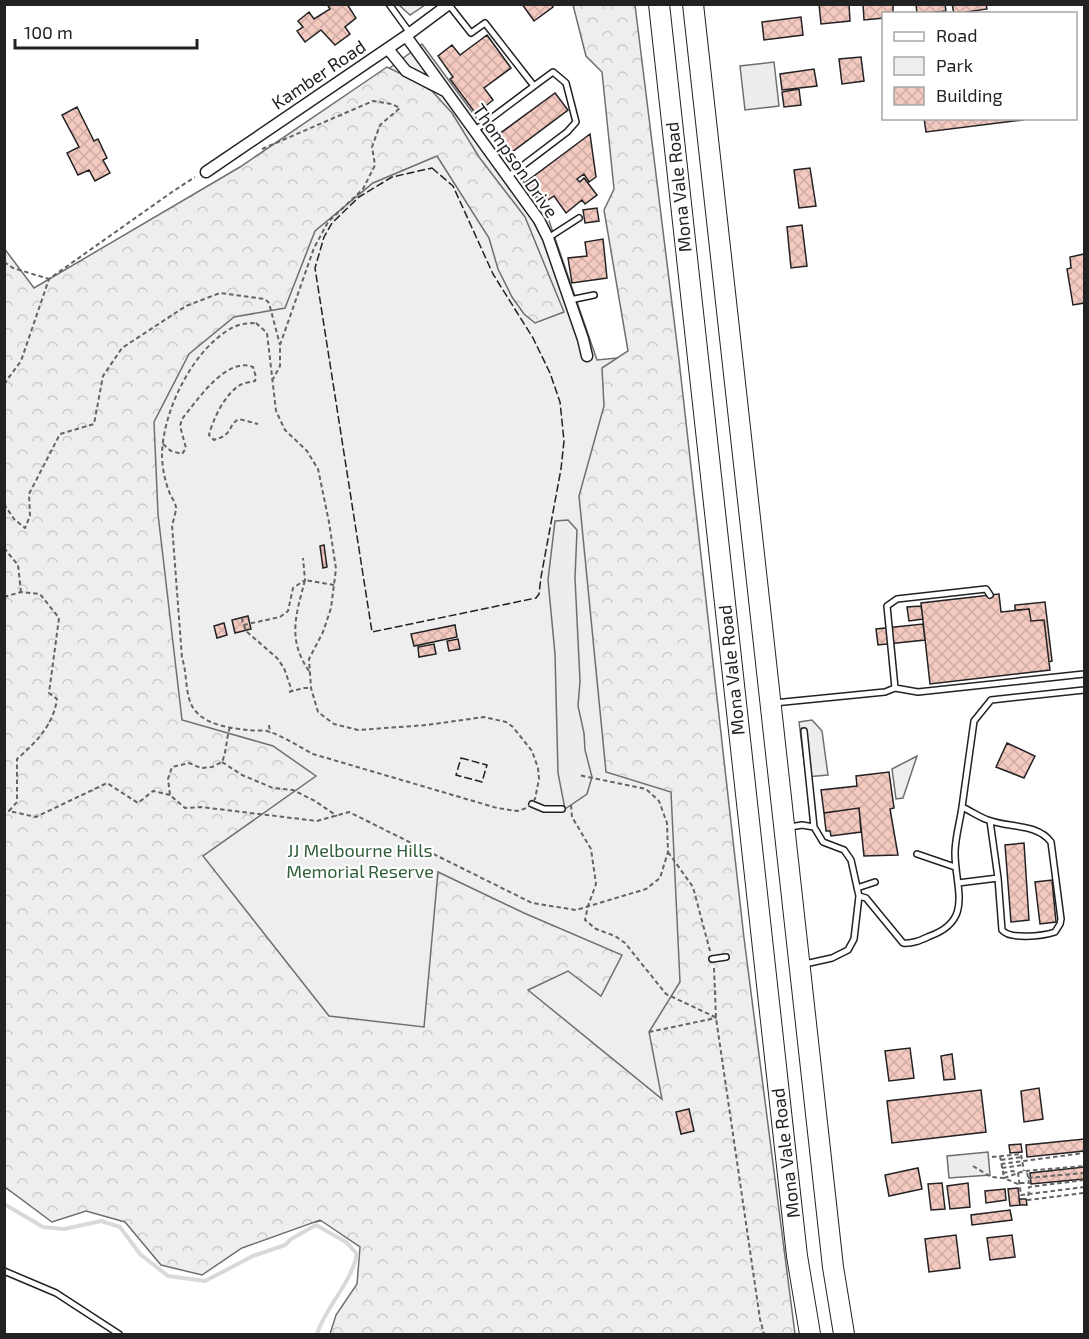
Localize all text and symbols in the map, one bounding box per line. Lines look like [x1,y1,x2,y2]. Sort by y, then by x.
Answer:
scale bar [15,12,196,50]
legend [882,12,1077,120]
text: 100 m [24,21,73,43]
text: Road [936,24,977,46]
street label: Kamber Road [267,35,370,114]
text: Park [936,54,973,76]
text: Building [936,84,1003,106]
street label: Thompson Drive [468,99,563,222]
street label: Mona Vale Road [660,121,696,253]
street label: Mona Vale Road [713,604,749,736]
park label: JJ Melbourne Hills Memorial Reserve [286,839,434,882]
street label: Mona Vale Road [766,1087,804,1219]

